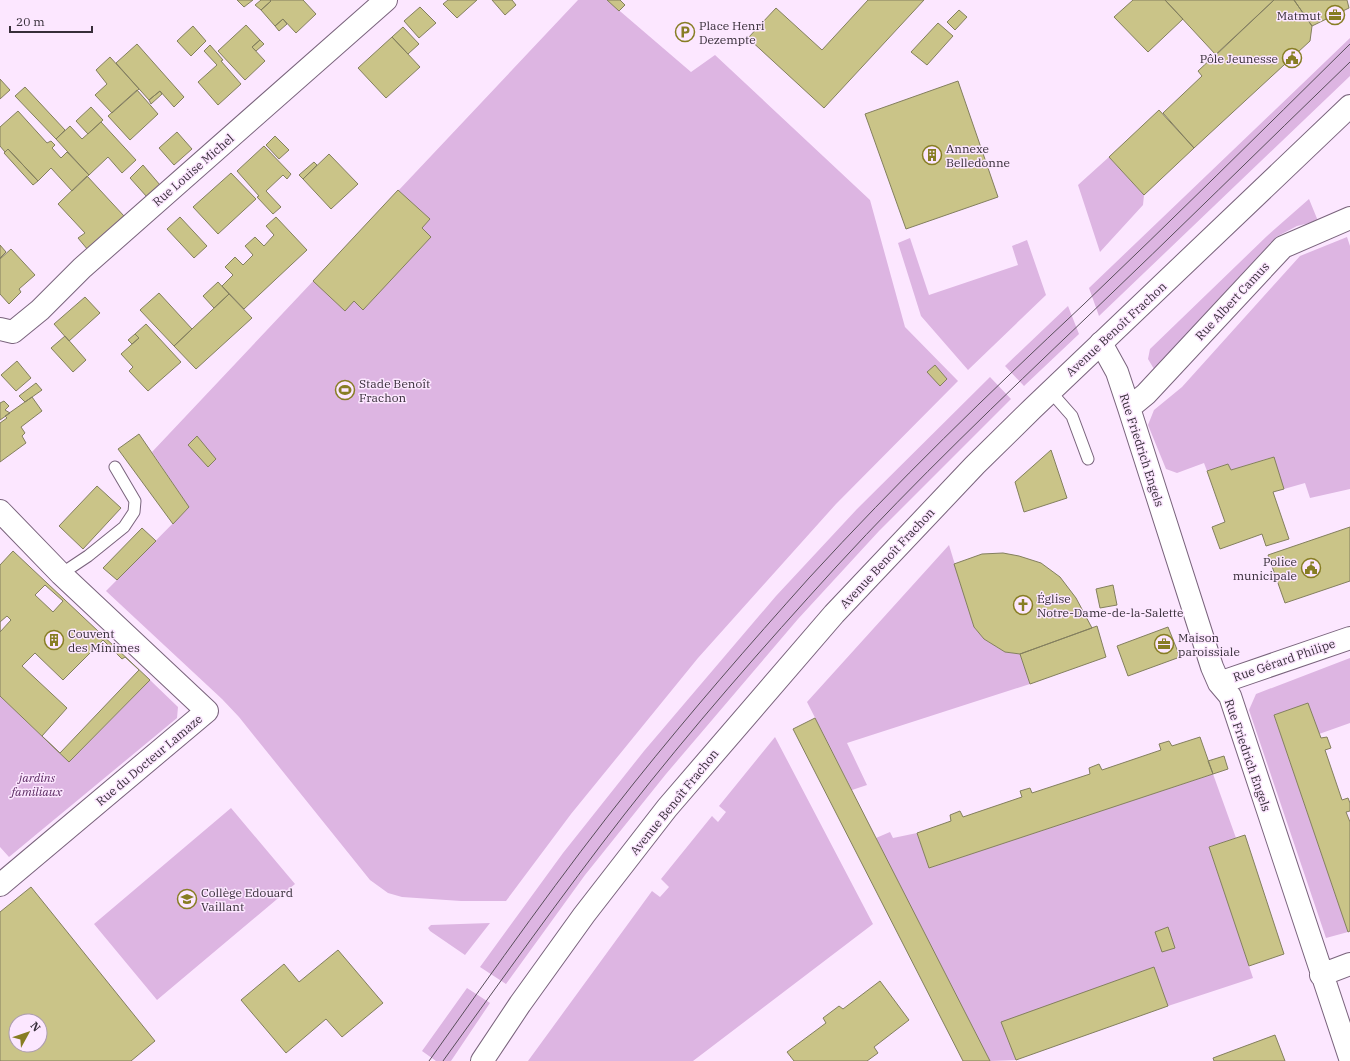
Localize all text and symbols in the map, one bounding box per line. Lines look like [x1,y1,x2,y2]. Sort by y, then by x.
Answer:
office icon: Matmut [1324,4,1346,26]
scale bar [10,8,92,34]
place label: Matmut [1277,8,1321,23]
text: 20 m [16,14,45,29]
place label: Place Henri Dezempte [699,18,765,47]
parking icon: Place Henri Dezempte [674,21,696,43]
public building icon: Pôle Jeunesse [1281,47,1303,69]
place label: Pôle Jeunesse [1200,51,1278,66]
street label: Rue Louise Michel [149,130,237,209]
place label: Annexe Belledonne [946,141,1010,170]
building icon: Annexe Belledonne [921,144,943,166]
street label: Rue Albert Camus [1192,259,1272,343]
street label: Avenue Benoît Frachon [1063,278,1170,379]
place label: Stade Benoît Frachon [359,376,430,405]
sports icon: Stade Benoît Frachon [334,379,356,401]
street label: Rue Friedrich Engels [1117,392,1167,509]
street label: Avenue Benoît Frachon [837,504,938,611]
place label: Police municipale [1233,554,1297,583]
public building icon: Police municipale [1300,557,1322,579]
place label: Église Notre-Dame-de-la-Salette [1037,591,1183,620]
church icon: Église Notre-Dame-de-la-Salette [1012,594,1034,616]
place label: Couvent des Minimes [68,626,140,655]
building icon: Couvent des Minimes [43,629,65,651]
place label: Maison paroissiale [1178,630,1240,659]
office icon: Maison paroissiale [1153,633,1175,655]
street label: Rue Gérard Philipe [1231,635,1337,685]
street label: Rue Friedrich Engels [1222,697,1274,813]
street label: Rue du Docteur Lamaze [93,711,205,809]
street label: Avenue Benoît Frachon [627,746,722,858]
park label: jardins familiaux [9,770,63,799]
place label: Collège Edouard Vaillant [201,885,293,914]
school or university icon: Collège Edouard Vaillant [176,888,198,910]
north arrow [8,1013,48,1053]
text: N [28,1019,44,1035]

